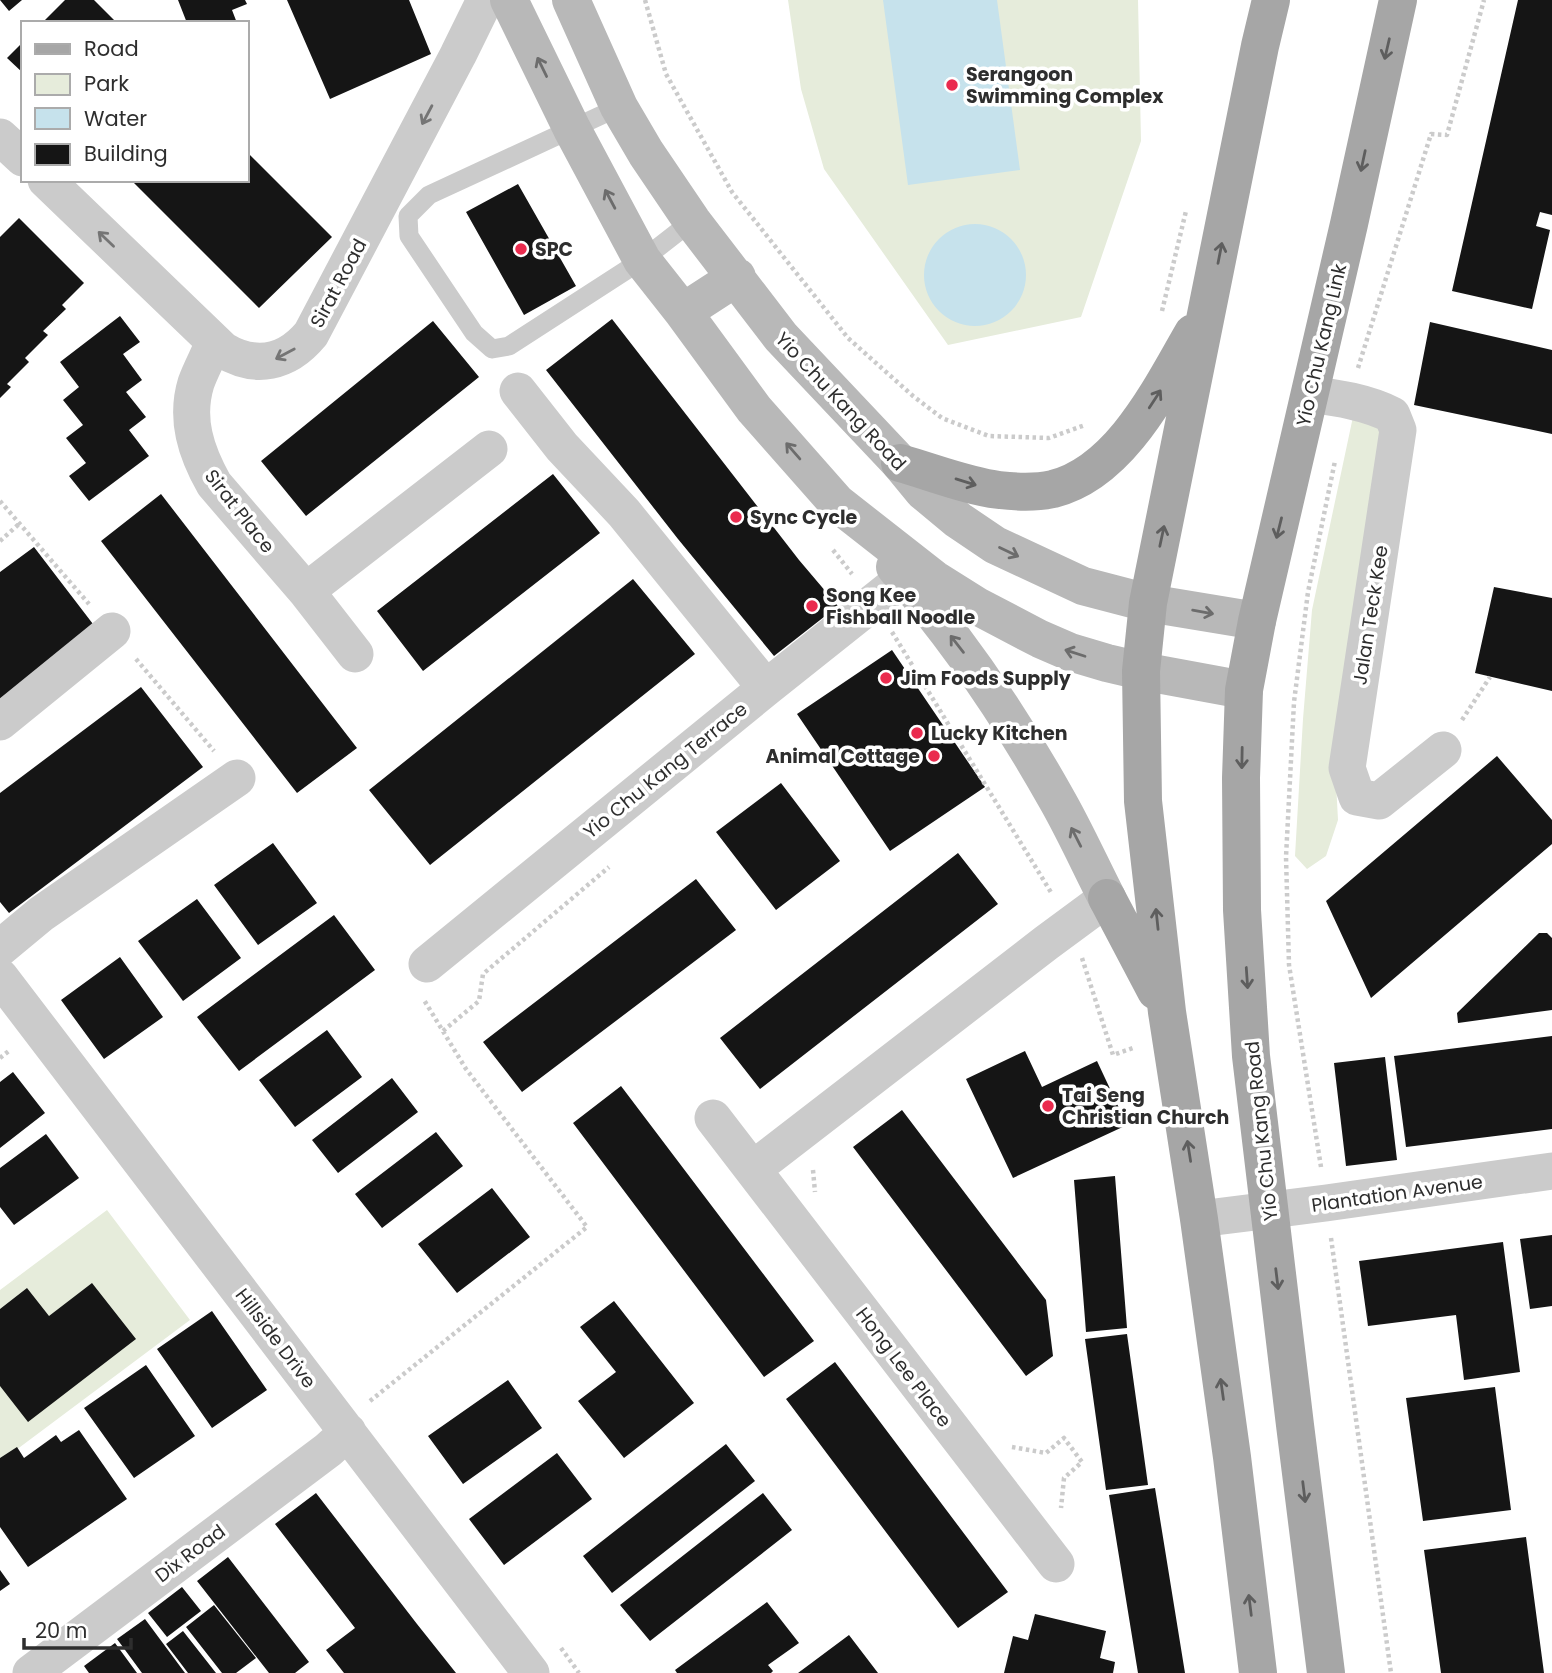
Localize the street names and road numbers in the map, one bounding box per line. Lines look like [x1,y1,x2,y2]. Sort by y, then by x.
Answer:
street label: Sirat Road [304,234,373,332]
street label: Yio Chu Kang Link [1290,261,1353,429]
street label: Yio Chu Kang Road [769,326,912,477]
street label: Sirat Place [198,464,281,559]
street label: Jalan Teck Kee [1346,543,1395,687]
street label: Yio Chu Kang Terrace [578,696,753,845]
street label: Yio Chu Kang Road [1239,1040,1284,1222]
street label: Plantation Avenue [1310,1168,1484,1219]
street label: Hillside Drive [229,1283,322,1394]
street label: Hong Lee Place [849,1302,958,1433]
street label: Dix Road [150,1518,231,1589]

